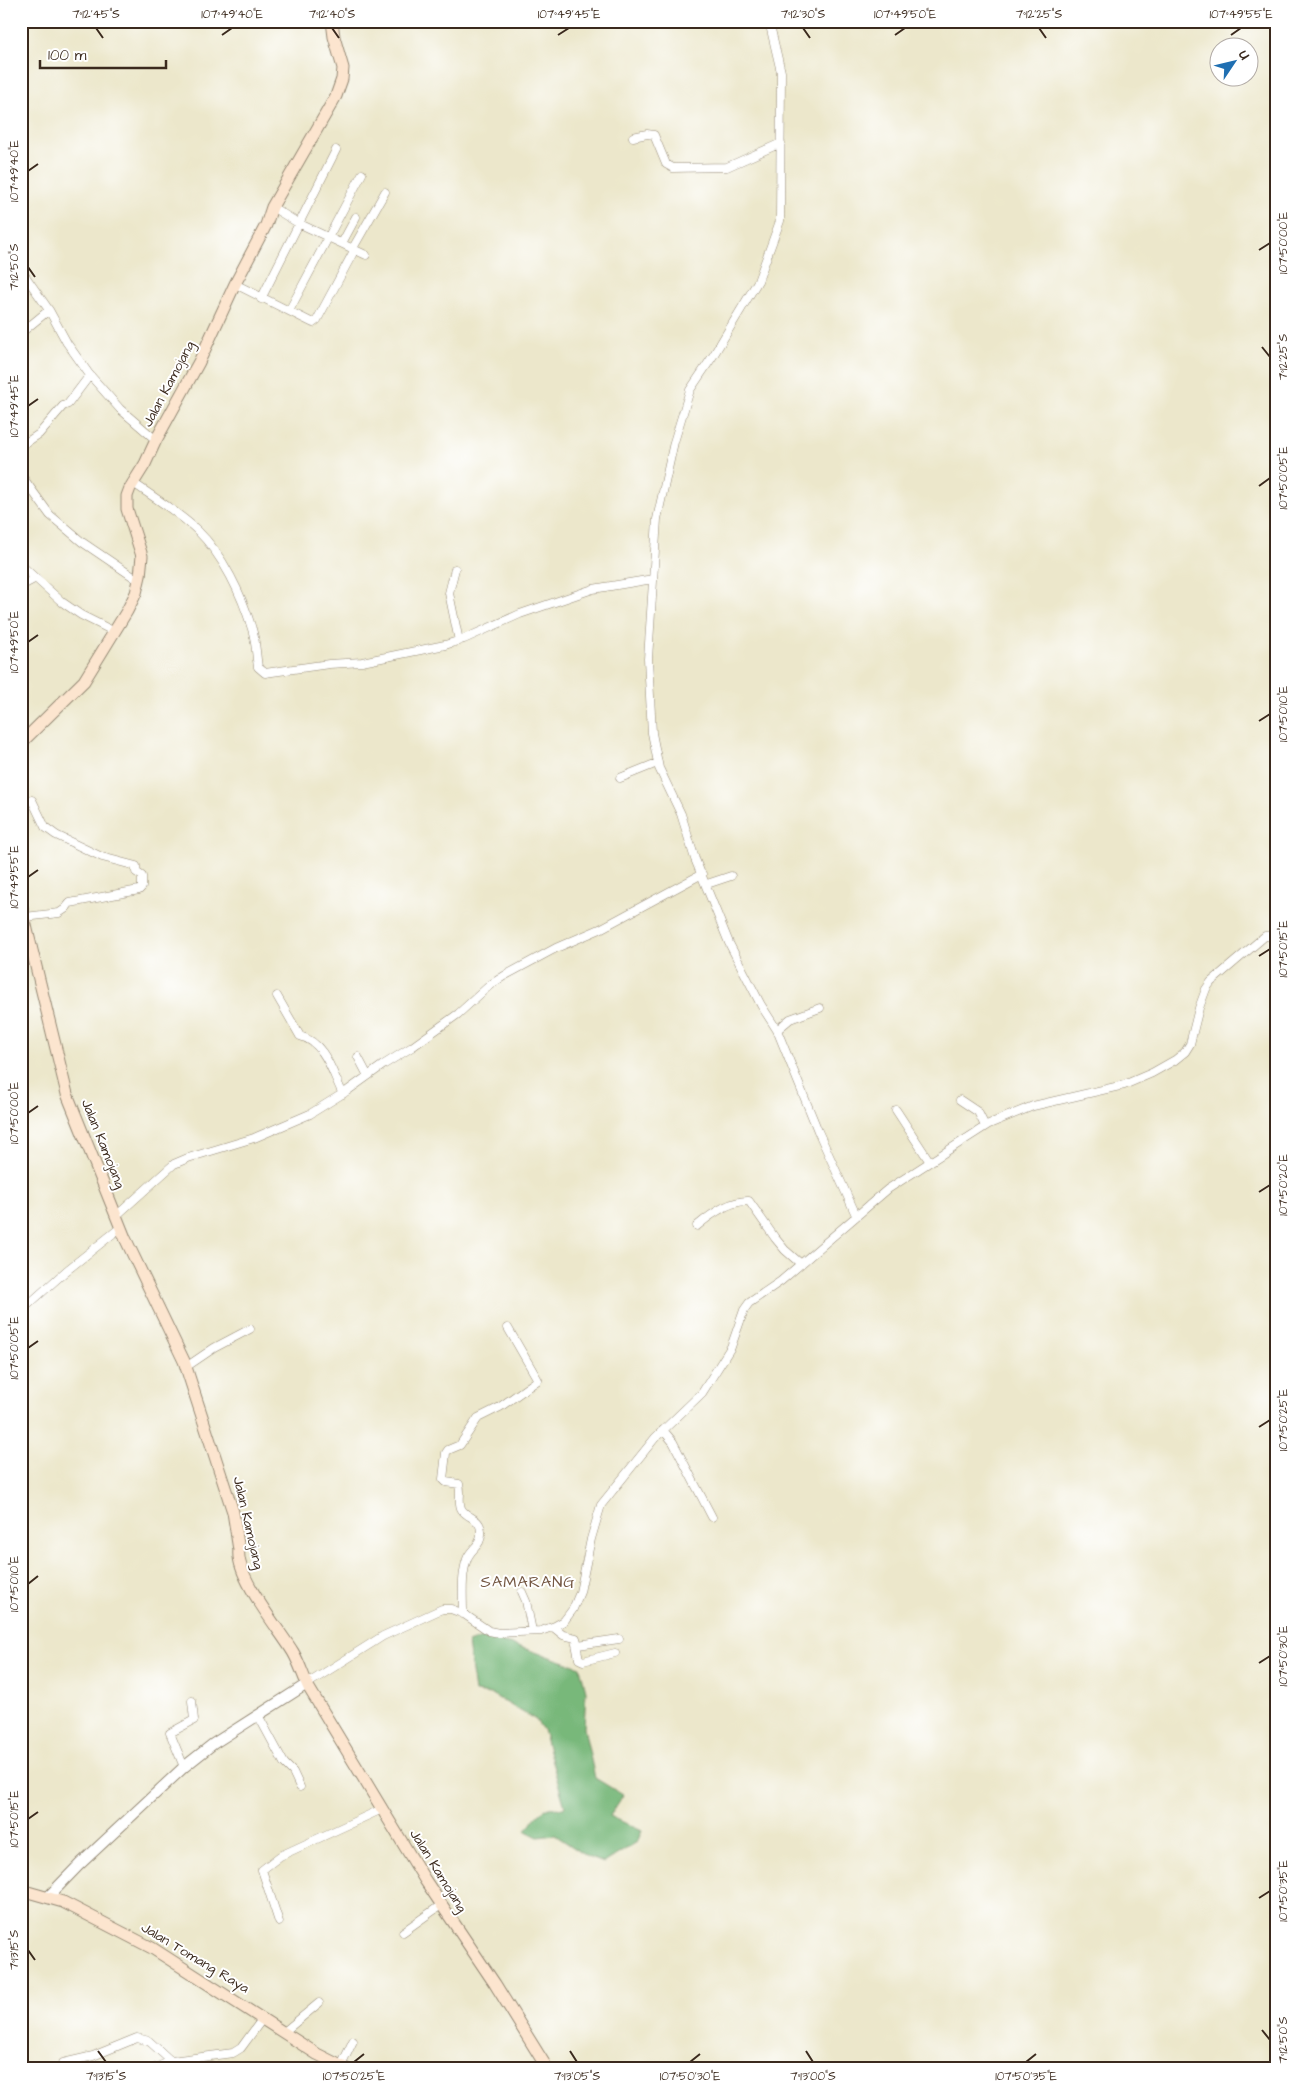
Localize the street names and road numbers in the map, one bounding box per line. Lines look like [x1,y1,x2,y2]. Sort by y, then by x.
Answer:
street label: Jalan Kamojang [138,338,200,430]
street label: Jalan Kamojang [76,1096,130,1192]
street label: Jalan Kamojang [228,1475,268,1571]
street label: Jalan Kamojang [404,1826,472,1916]
street label: Jalan Tomang Raya [137,1918,253,1998]

